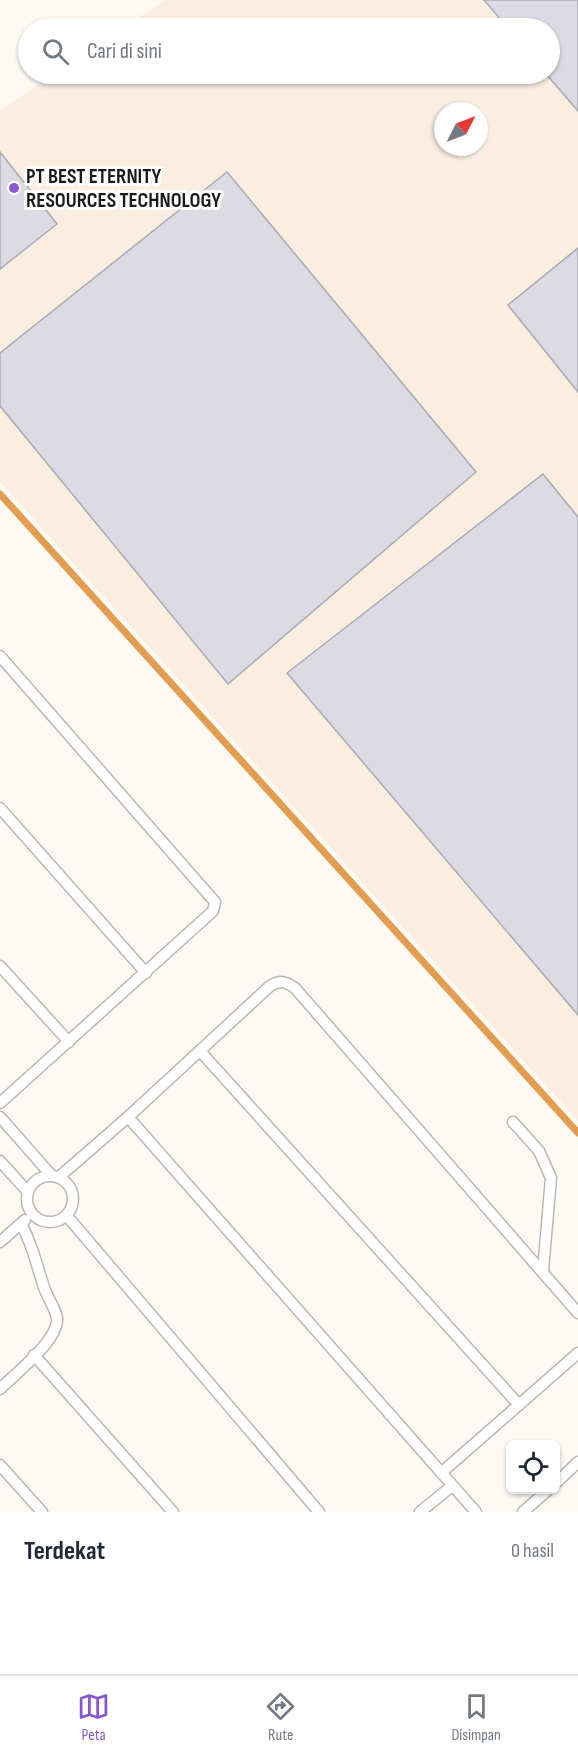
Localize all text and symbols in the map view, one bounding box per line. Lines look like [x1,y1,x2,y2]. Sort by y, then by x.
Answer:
search box [18,18,560,84]
icon: search [39,35,72,68]
text: Cari di sini [87,38,162,65]
north arrow [434,102,488,156]
place label: PT BEST ETERNITY RESOURCES TECHNOLOGY [26,164,221,213]
marker: PT BEST ETERNITY RESOURCES TECHNOLOGY [7,181,21,195]
map controls [506,1440,560,1494]
button: locate [506,1440,560,1494]
text: Terdekat [24,1536,105,1567]
text: 0 hasil [511,1539,554,1563]
tab: Peta [77,1690,110,1745]
tab: Rute [264,1690,297,1745]
tab: Disimpan [451,1690,501,1745]

